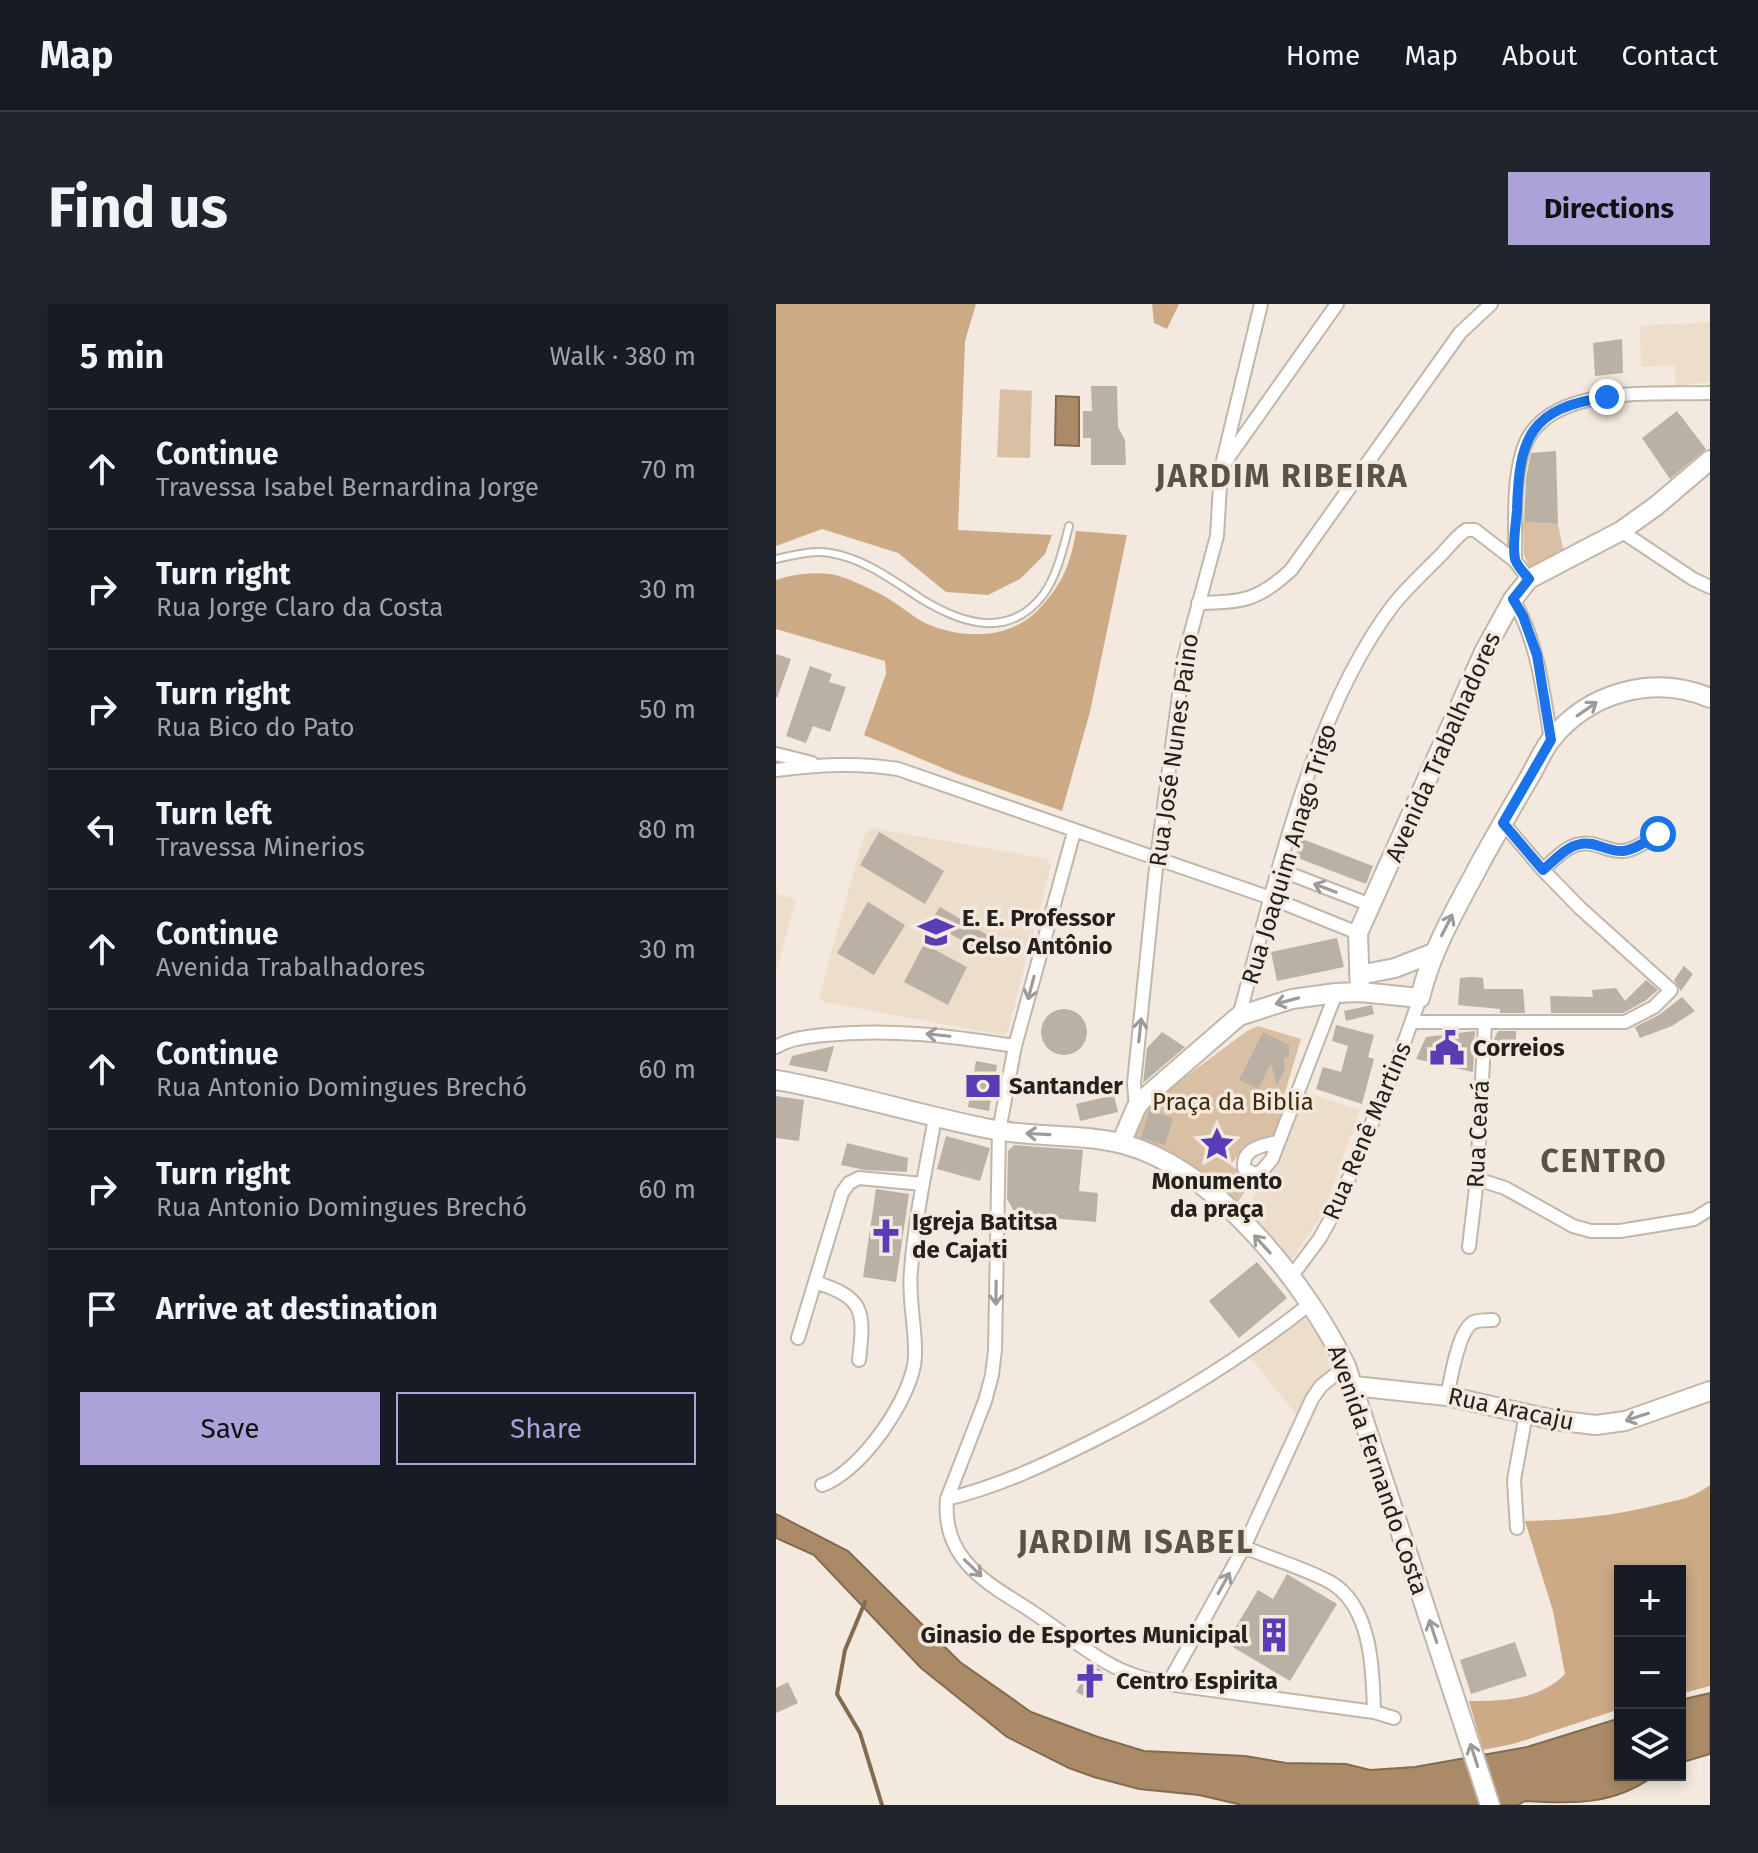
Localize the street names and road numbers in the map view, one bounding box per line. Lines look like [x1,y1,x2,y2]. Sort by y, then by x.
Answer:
street label: Avenida Trabalhadores [1380,628,1506,866]
street label: Rua José Nunes Paino [1144,631,1204,869]
street label: Rua Joaquim Anago Trigo [1236,720,1342,988]
street label: Rua Renê Martins [1317,1038,1417,1224]
street label: Rua Ceará [1461,1079,1495,1189]
street label: Avenida Fernando Costa [1322,1342,1434,1598]
street label: Rua Aracaju [1446,1382,1576,1436]

